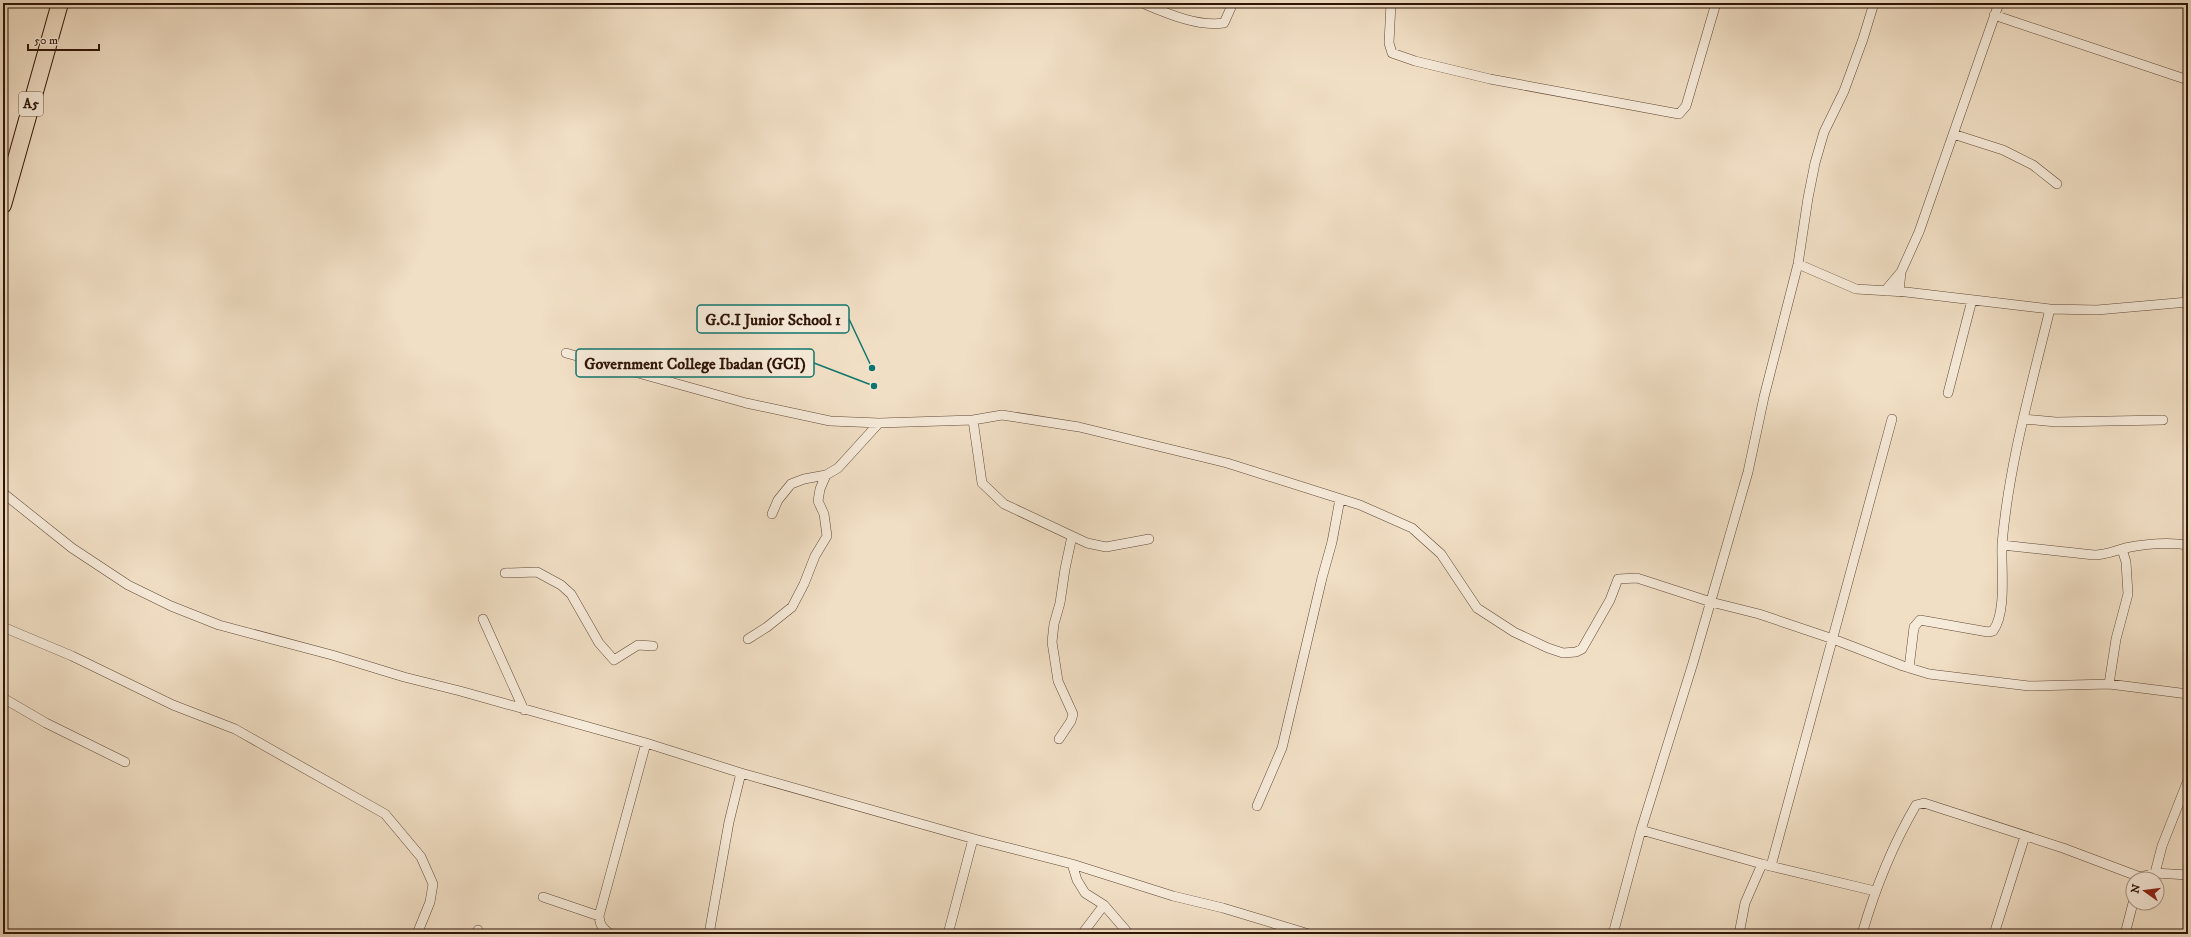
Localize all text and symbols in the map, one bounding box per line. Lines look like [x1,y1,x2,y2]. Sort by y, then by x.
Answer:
scale bar [28,26,99,52]
text: 50 m [34,33,58,48]
road number: A5 [19,92,43,116]
callout: G.C.I Junior School 1 [697,305,849,333]
text: G.C.I Junior School 1 [705,310,841,330]
callout: Government College Ibadan (GCI) [576,349,814,377]
text: Government College Ibadan (GCI) [584,354,806,374]
north arrow [2125,871,2165,911]
text: N [2128,883,2144,895]

